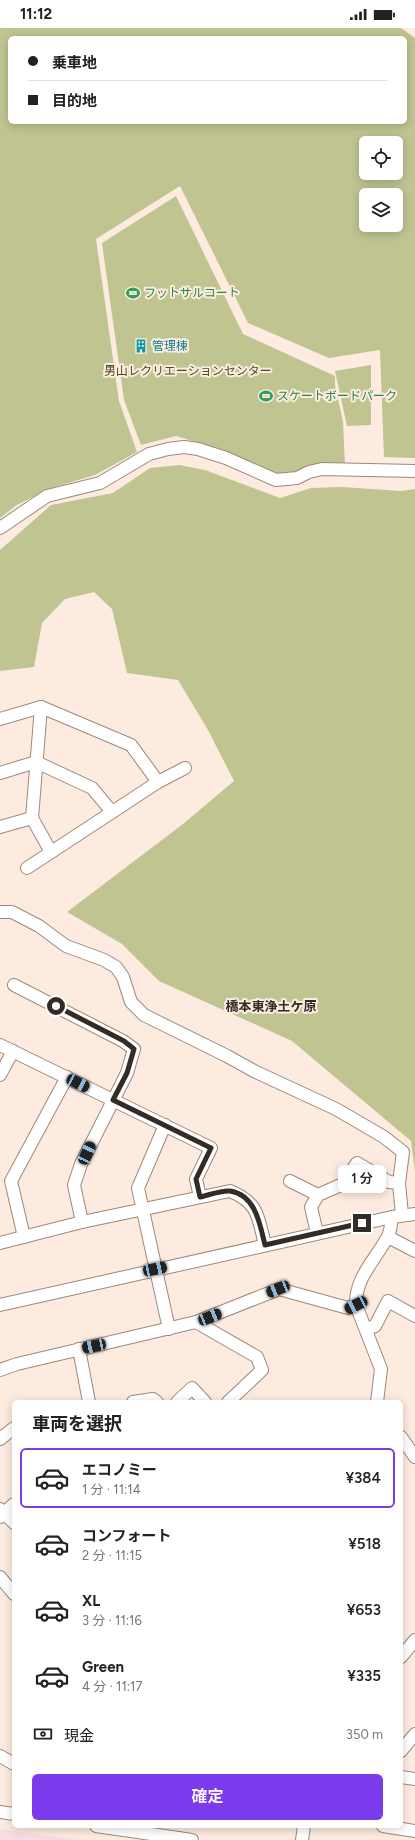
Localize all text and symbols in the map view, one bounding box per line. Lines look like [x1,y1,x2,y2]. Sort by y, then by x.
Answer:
text: 11:12 [20,5,52,23]
text: 乗車地 [52,54,97,72]
text: 目的地 [52,92,97,110]
map controls [359,136,403,232]
button: locate [359,136,403,180]
button: layers [359,188,403,232]
sports icon: フットサルコート [125,285,141,301]
place label: フットサルコート [144,286,240,300]
building icon: 管理棟 [133,338,149,354]
place label: 管理棟 [152,339,188,353]
park label: 男山レクリエーションセンター [104,364,272,378]
sports icon: スケートボードパーク [258,388,274,404]
place label: スケートボードパーク [277,389,397,403]
route start [47,997,65,1015]
district label: 橋本東浄土ケ原 [225,999,317,1014]
car [65,1072,91,1094]
car [76,1140,98,1166]
callout: 1 分 [338,1165,386,1193]
text: 1 分 [351,1171,373,1186]
route end [353,1214,371,1232]
car [142,1261,168,1277]
car [265,1279,291,1299]
car [343,1294,369,1316]
car [197,1307,223,1327]
car [81,1338,107,1354]
text: 車両を選択 [32,1413,122,1435]
icon: car [34,1460,70,1496]
text: エコノミー [82,1461,157,1479]
text: ¥384 [345,1469,381,1487]
text: 1 分 · 11:14 [82,1482,141,1497]
icon: car [34,1526,70,1562]
text: コンフォート [82,1527,172,1545]
text: ¥518 [348,1535,381,1553]
text: 2 分 · 11:15 [82,1548,142,1563]
icon: car [34,1592,70,1628]
text: XL [82,1592,100,1610]
text: ¥653 [347,1601,381,1619]
text: 3 分 · 11:16 [82,1613,142,1628]
icon: car [34,1658,70,1694]
text: Green [82,1658,124,1676]
text: ¥335 [347,1667,381,1685]
text: 4 分 · 11:17 [82,1679,142,1694]
icon: cash [32,1723,54,1745]
text: 現金 [64,1727,94,1745]
text: 350 m [346,1727,383,1742]
button: 確定 [32,1774,383,1820]

